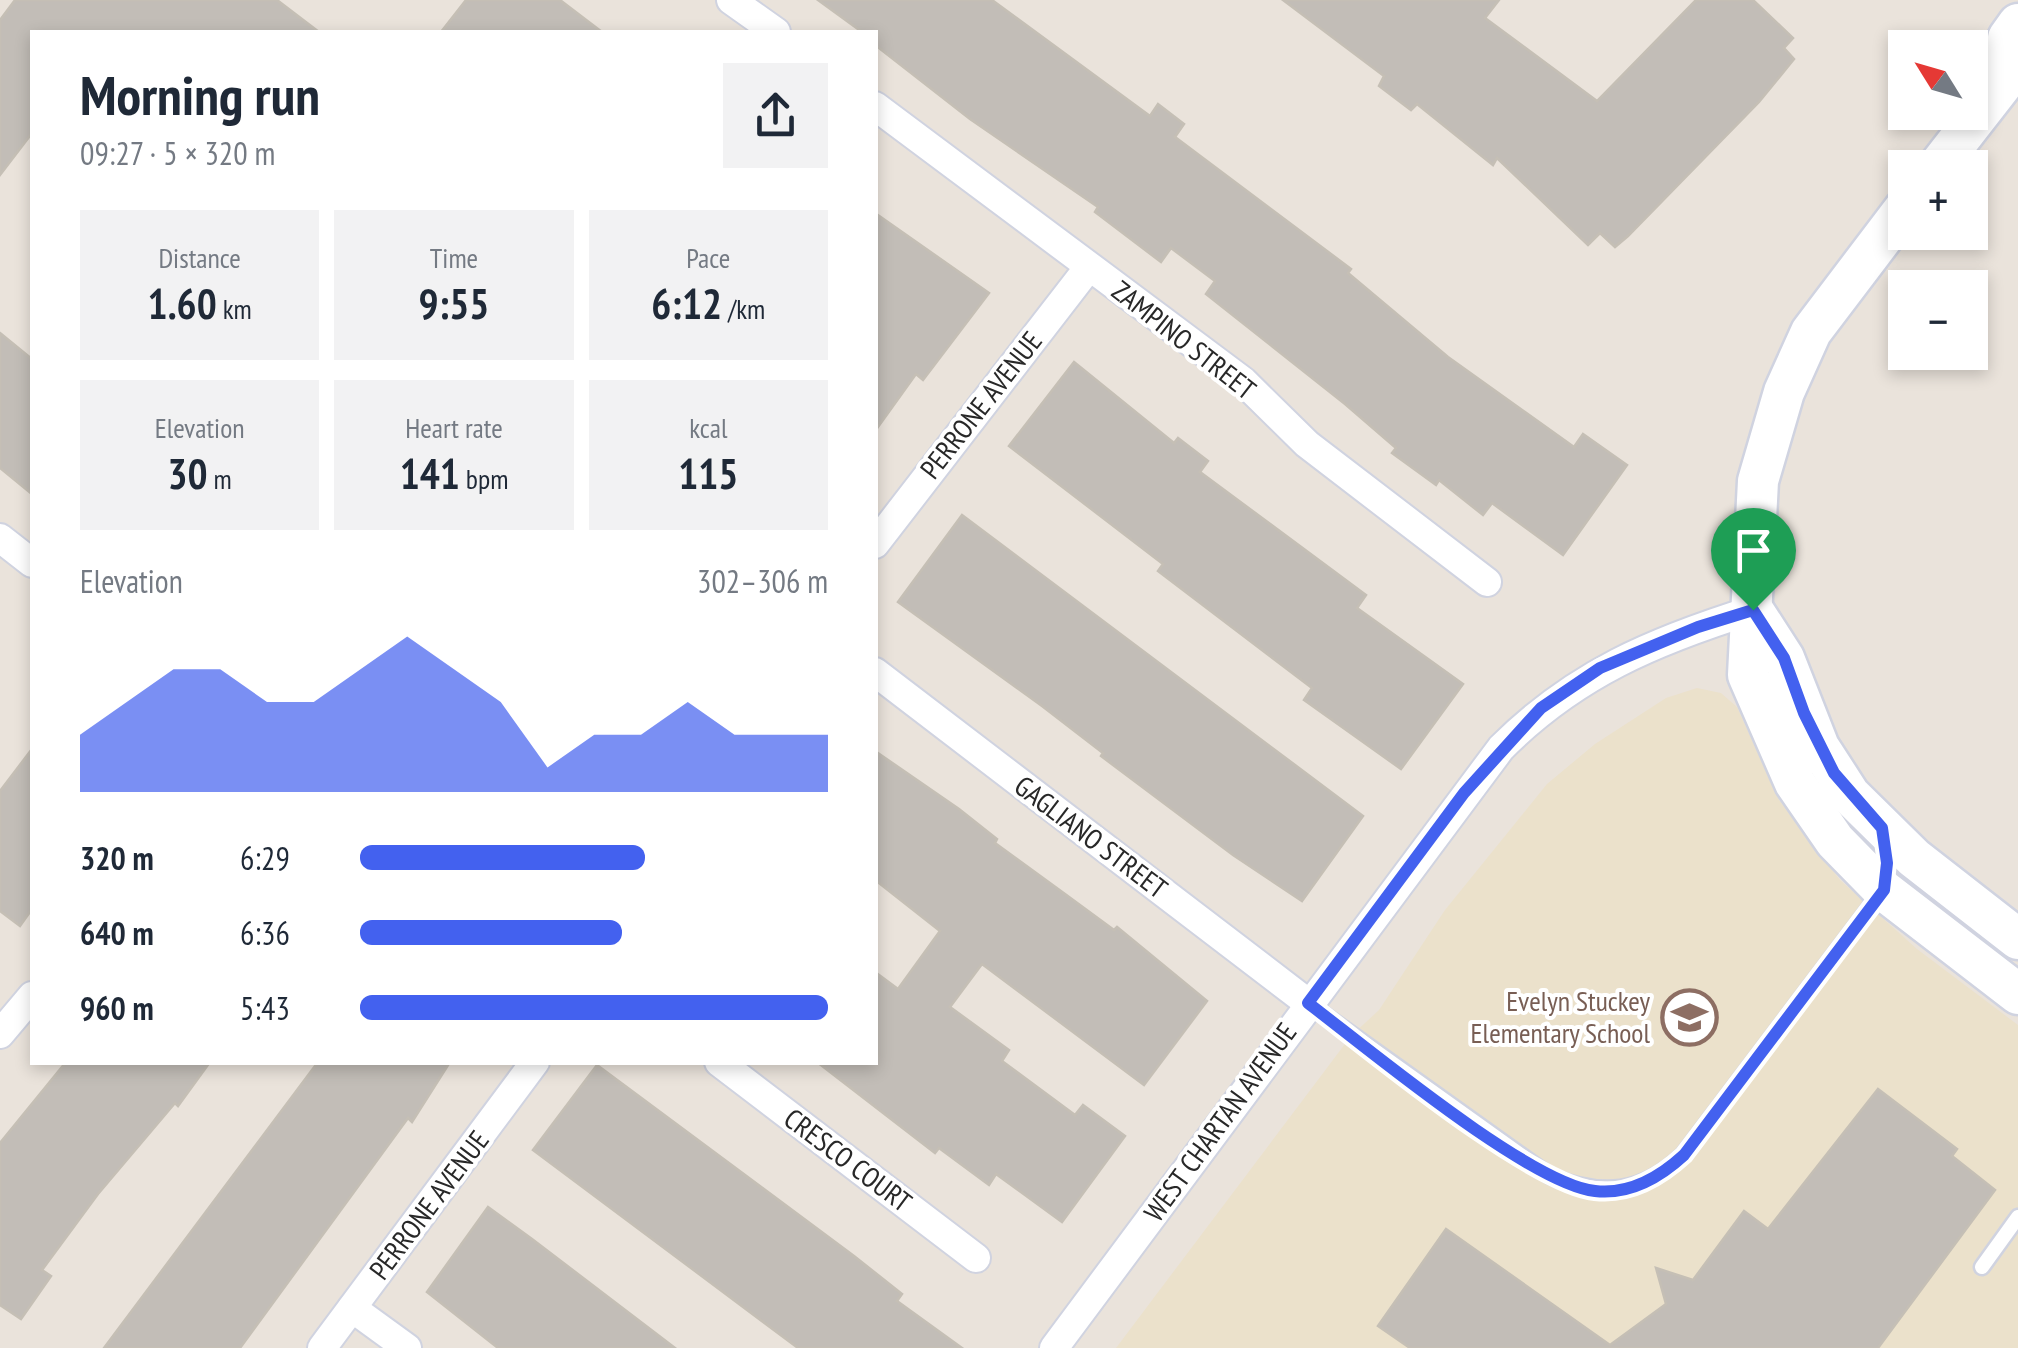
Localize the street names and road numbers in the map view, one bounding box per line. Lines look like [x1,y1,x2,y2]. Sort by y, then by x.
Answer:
street label: ZAMPINO STREET [1105,272,1264,408]
street label: PERRONE AVENUE [911,323,1050,486]
street label: GAGLIANO STREET [1007,767,1176,907]
street label: WEST CHARTAN AVENUE [1135,1015,1304,1228]
street label: CRESCO COURT [777,1100,920,1220]
street label: PERRONE AVENUE [361,1123,497,1287]

